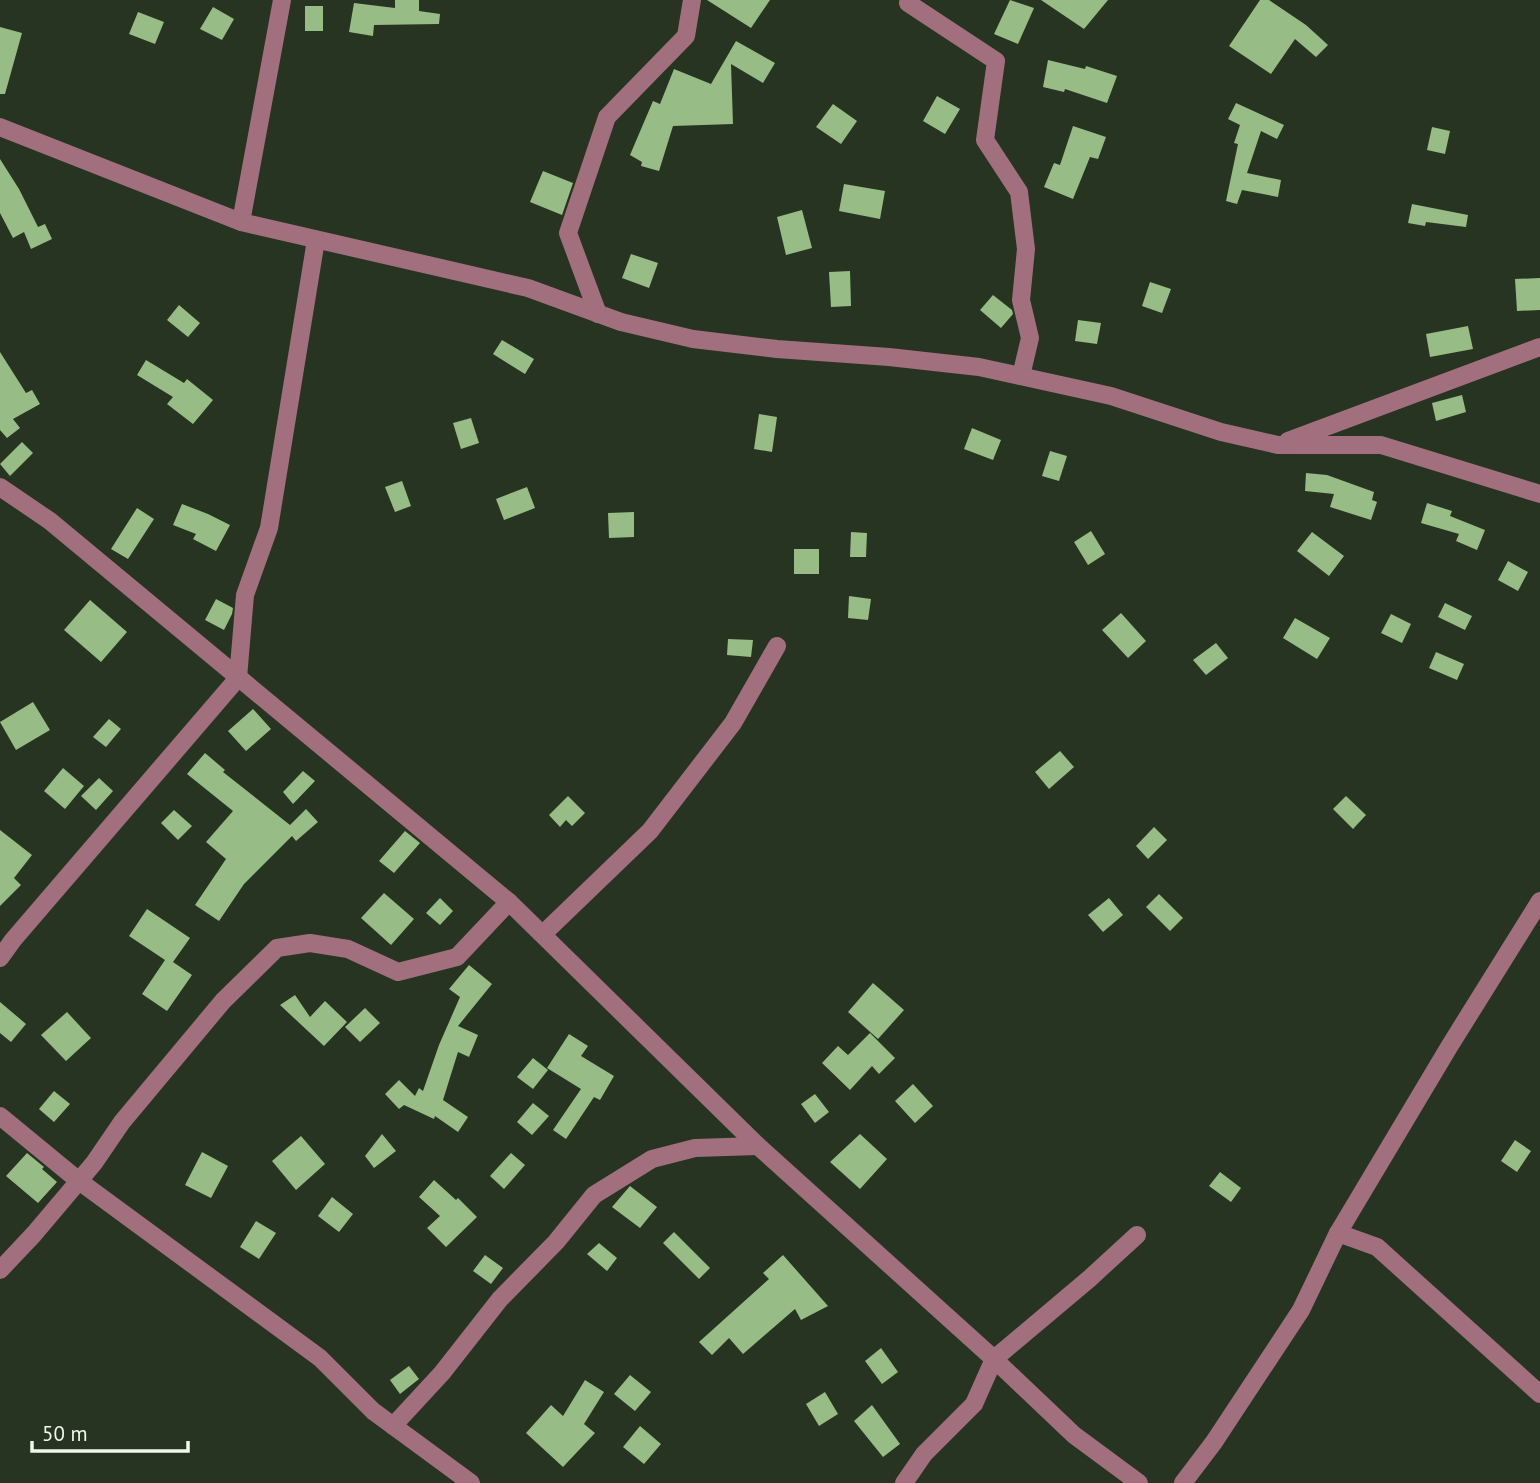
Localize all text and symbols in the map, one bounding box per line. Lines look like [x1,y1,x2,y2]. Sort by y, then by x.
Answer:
scale bar [32,1410,187,1454]
text: 50 m [42,1420,88,1447]

